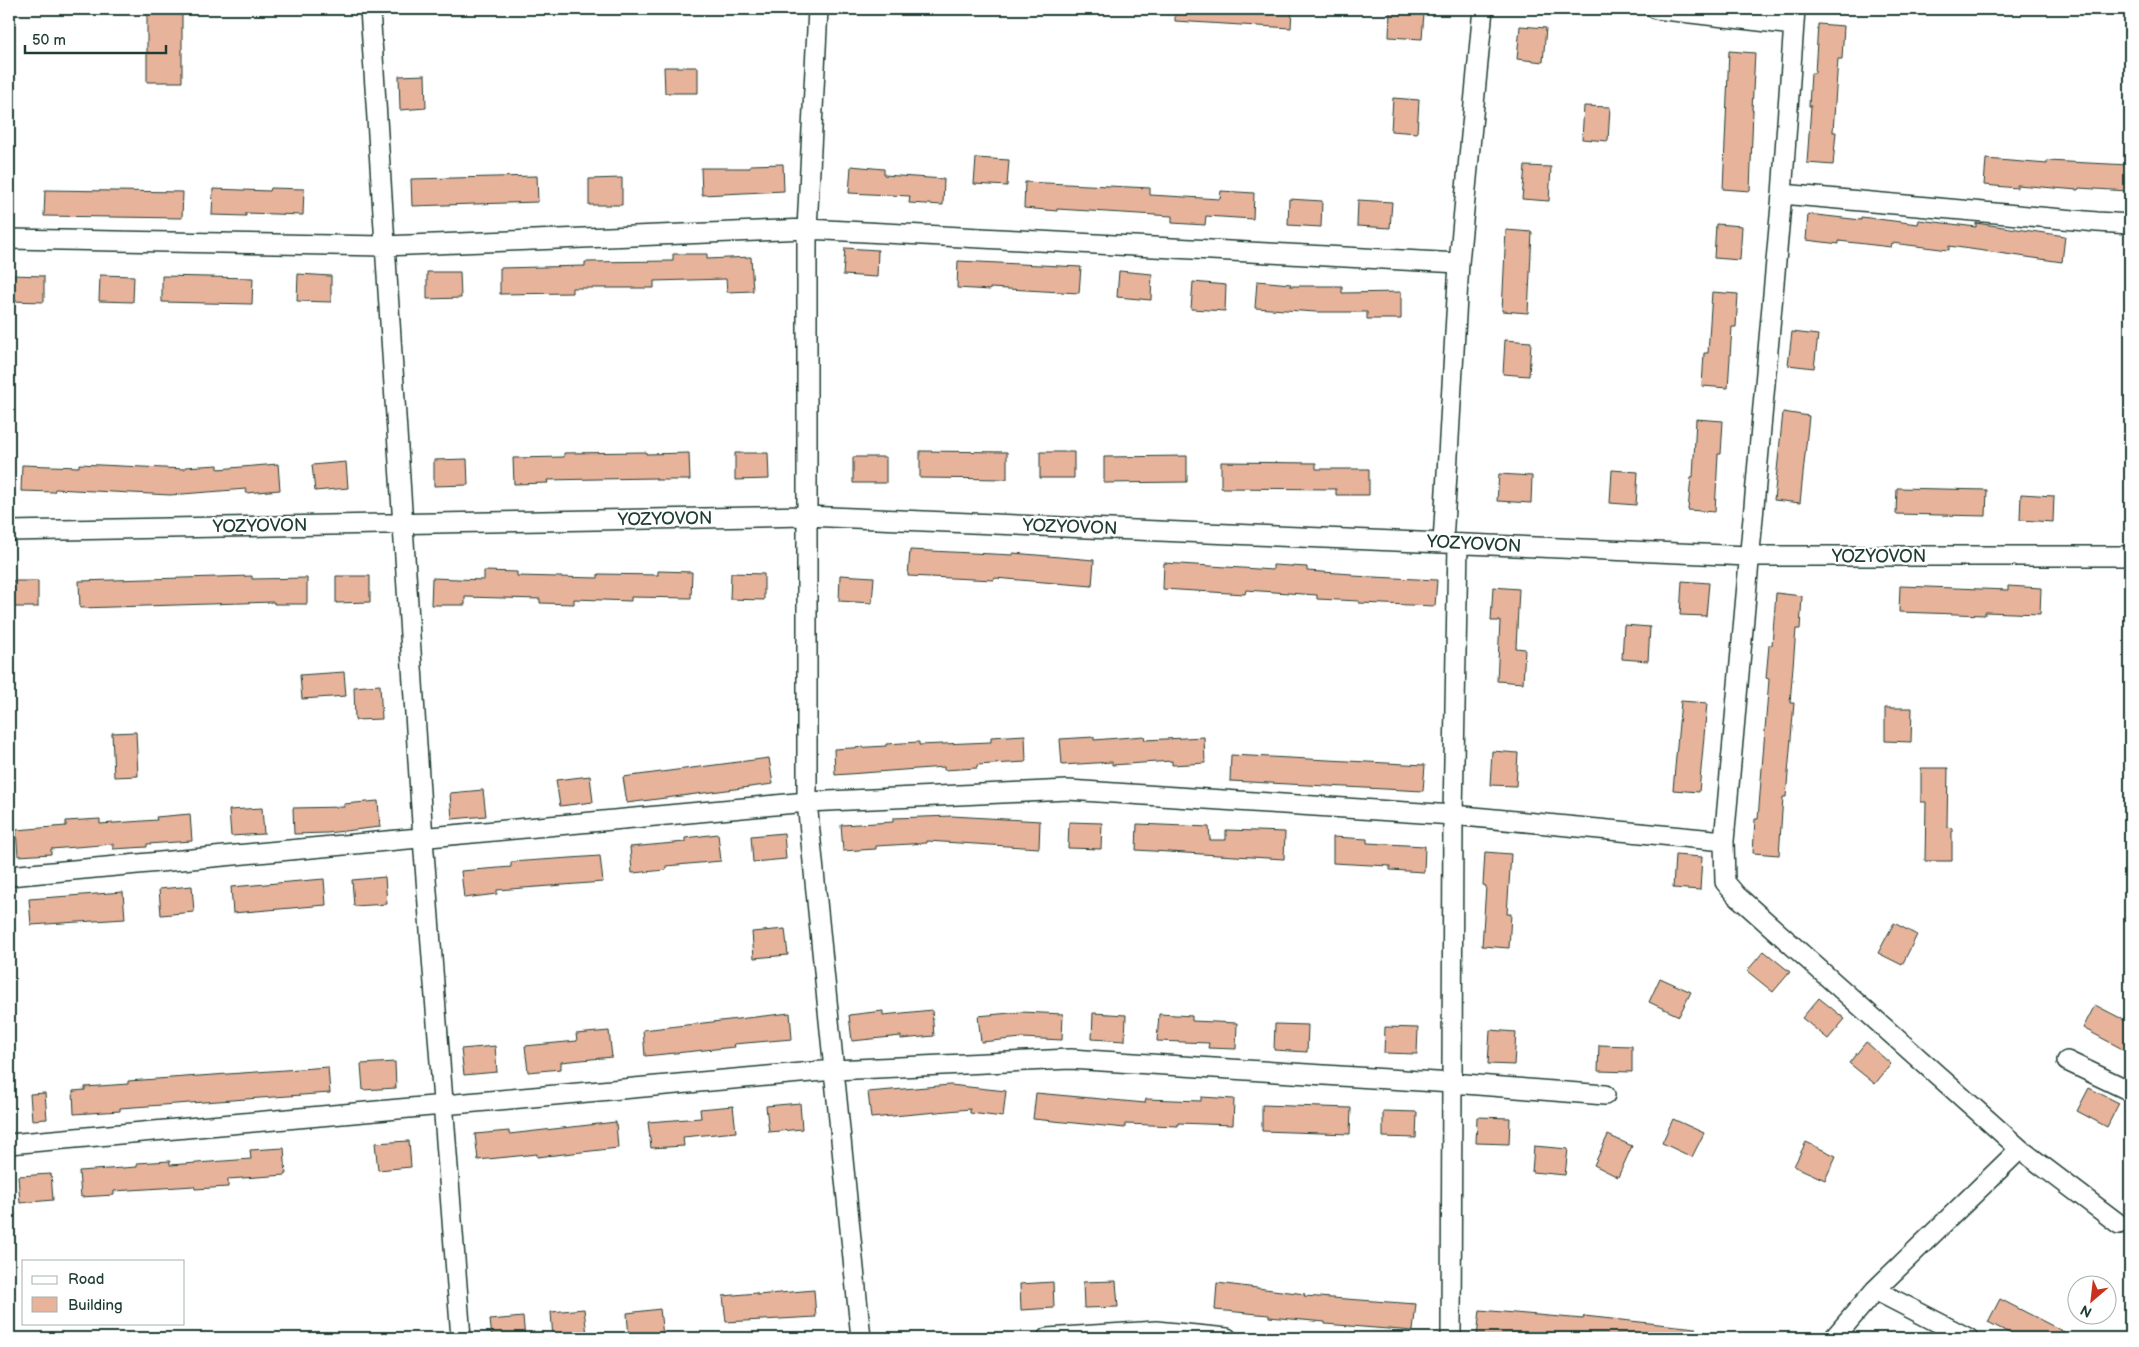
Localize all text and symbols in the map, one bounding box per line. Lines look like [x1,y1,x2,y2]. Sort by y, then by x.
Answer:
scale bar [25,22,166,54]
text: 50 m [32,31,66,50]
street label: YOZYOVON [616,508,713,530]
street label: YOZYOVON [211,515,308,537]
street label: YOZYOVON [1021,515,1118,539]
street label: YOZYOVON [1425,531,1522,557]
street label: YOZYOVON [1831,546,1926,567]
legend [22,1260,185,1324]
text: Road [68,1270,104,1289]
north arrow [2066,1274,2116,1324]
text: Building [68,1296,123,1315]
text: N [2077,1301,2095,1321]

